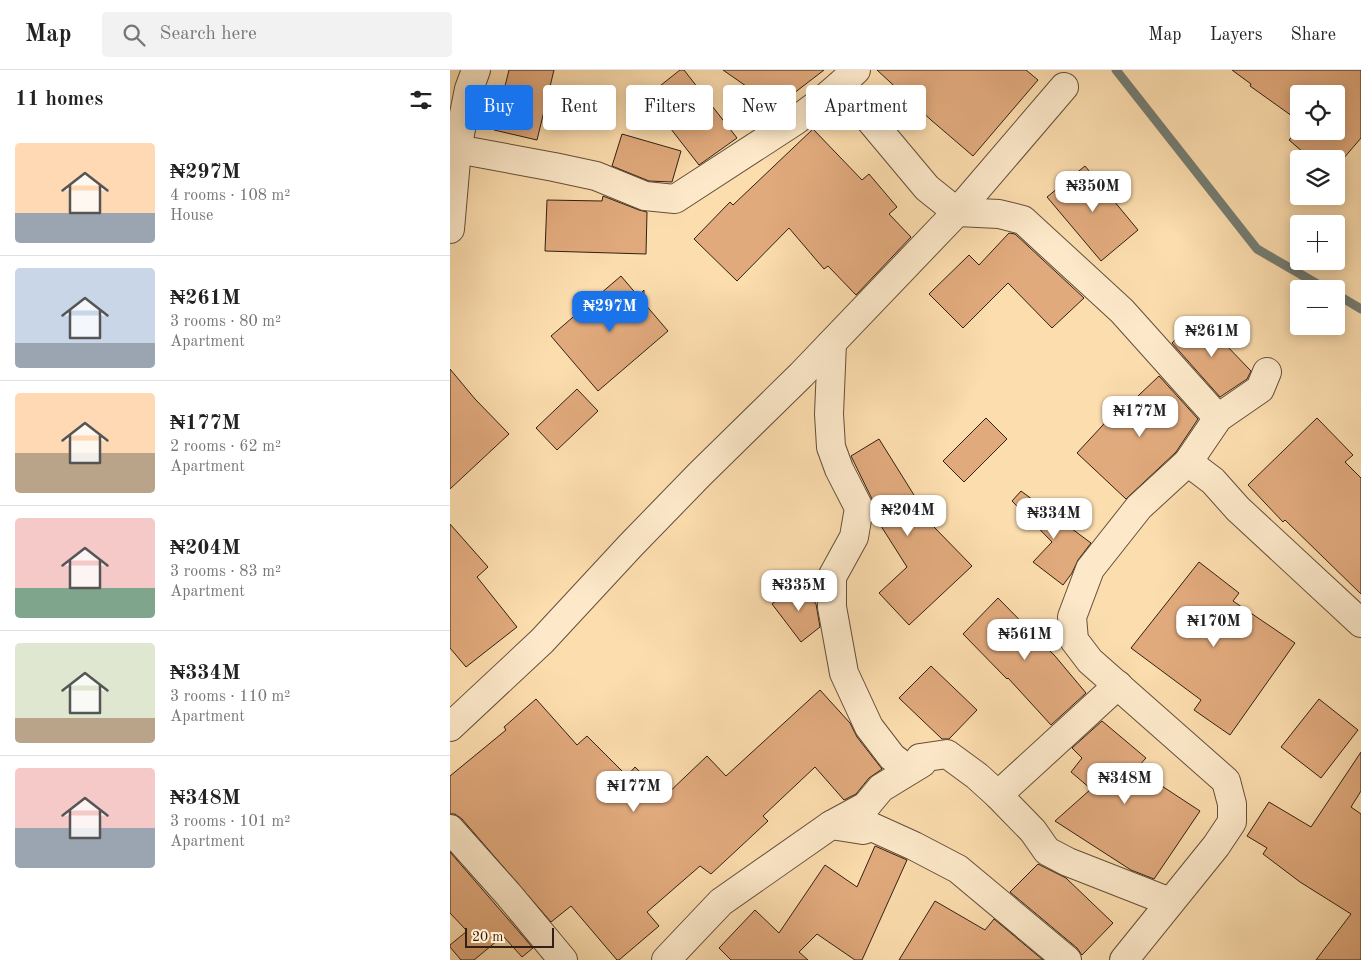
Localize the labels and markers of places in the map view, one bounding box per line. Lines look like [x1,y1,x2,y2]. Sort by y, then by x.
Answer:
pin: ₦350M [1058,170,1128,213]
pin: ₦297M [575,290,645,333]
pin: ₦261M [1177,316,1247,358]
pin: ₦177M [1105,396,1175,438]
pin: ₦204M [873,494,943,537]
pin: ₦334M [1019,498,1089,540]
pin: ₦335M [764,570,834,612]
pin: ₦170M [1179,606,1249,648]
pin: ₦561M [990,618,1060,661]
pin: ₦348M [1090,762,1160,805]
pin: ₦177M [599,770,669,813]

